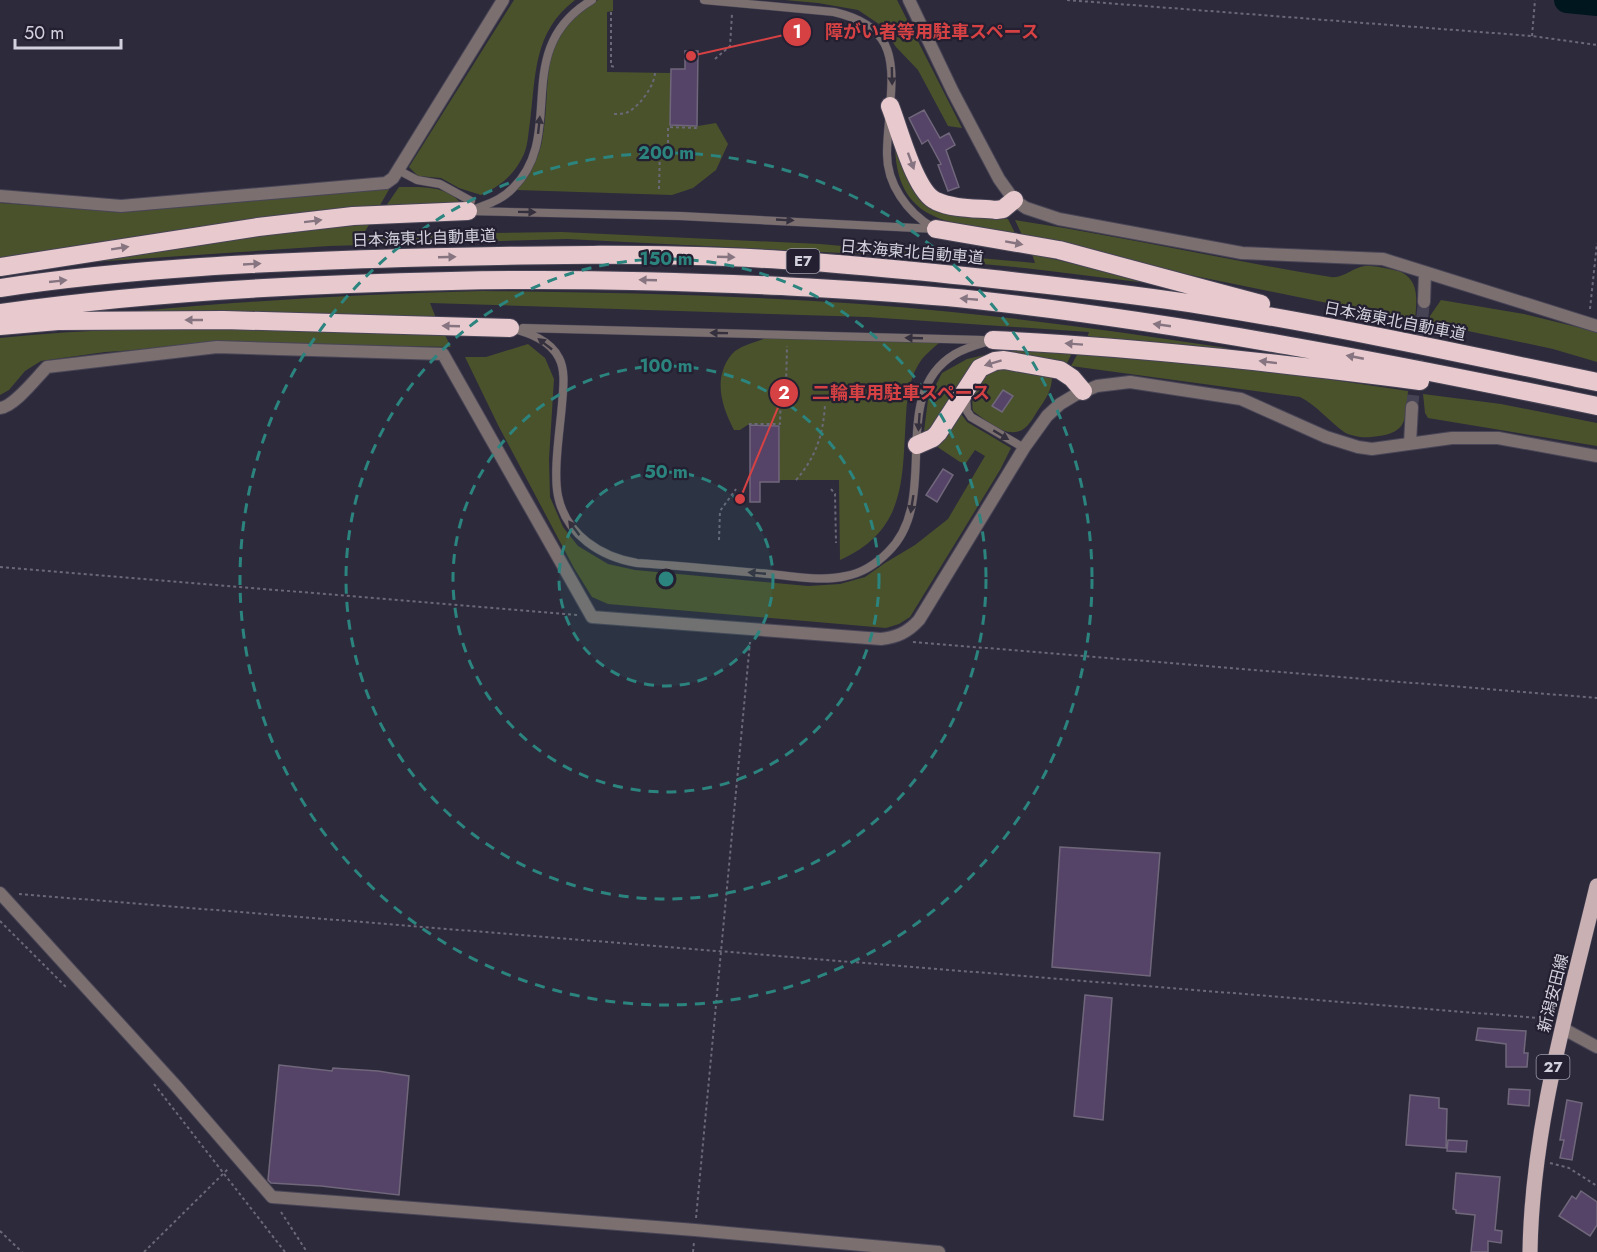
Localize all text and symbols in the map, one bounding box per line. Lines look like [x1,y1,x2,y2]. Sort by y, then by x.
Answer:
scale bar [15,12,122,50]
callout: 障がい者等用駐車スペース [782,14,1052,50]
text: 1 [792,19,802,45]
text: 障がい者等用駐車スペース [825,19,1039,45]
text: 50 m [24,20,64,46]
one-way arrow [887,67,897,86]
one-way arrow [534,115,543,134]
text: 200 m [638,140,694,166]
one-way arrow [906,152,916,170]
one-way arrow [517,207,536,217]
one-way arrow [304,216,323,225]
one-way arrow [775,216,794,225]
street label: 日本海東北自動車道 [352,224,496,252]
street label: 日本海東北自動車道 [839,234,985,270]
one-way arrow [1005,238,1024,247]
one-way arrow [111,243,130,252]
text: 150 m [640,246,692,272]
road number: E7 [786,249,820,273]
one-way arrow [438,252,457,262]
one-way arrow [717,253,736,262]
one-way arrow [243,260,262,269]
one-way arrow [49,276,68,286]
one-way arrow [639,276,658,285]
one-way arrow [959,294,978,304]
street label: 日本海東北自動車道 [1322,296,1468,346]
one-way arrow [184,315,203,325]
one-way arrow [1153,320,1172,330]
one-way arrow [442,321,461,331]
one-way arrow [709,328,728,338]
one-way arrow [904,333,923,343]
one-way arrow [538,338,553,350]
one-way arrow [1065,340,1084,349]
one-way arrow [1345,352,1364,361]
text: 100 m [639,353,693,379]
one-way arrow [1259,357,1278,367]
one-way arrow [984,359,1002,368]
callout: 二輪車用駐車スペース [769,375,1003,411]
text: 2 [778,380,790,406]
text: 二輪車用駐車スペース [812,380,990,406]
one-way arrow [914,412,924,431]
one-way arrow [993,429,1009,440]
text: 50 m [644,459,688,485]
one-way arrow [908,494,917,513]
one-way arrow [568,520,580,535]
one-way arrow [747,568,766,578]
centre of rings [656,569,676,589]
street label: 新潟安田線 [1532,951,1574,1035]
road number: 27 [1536,1055,1570,1079]

